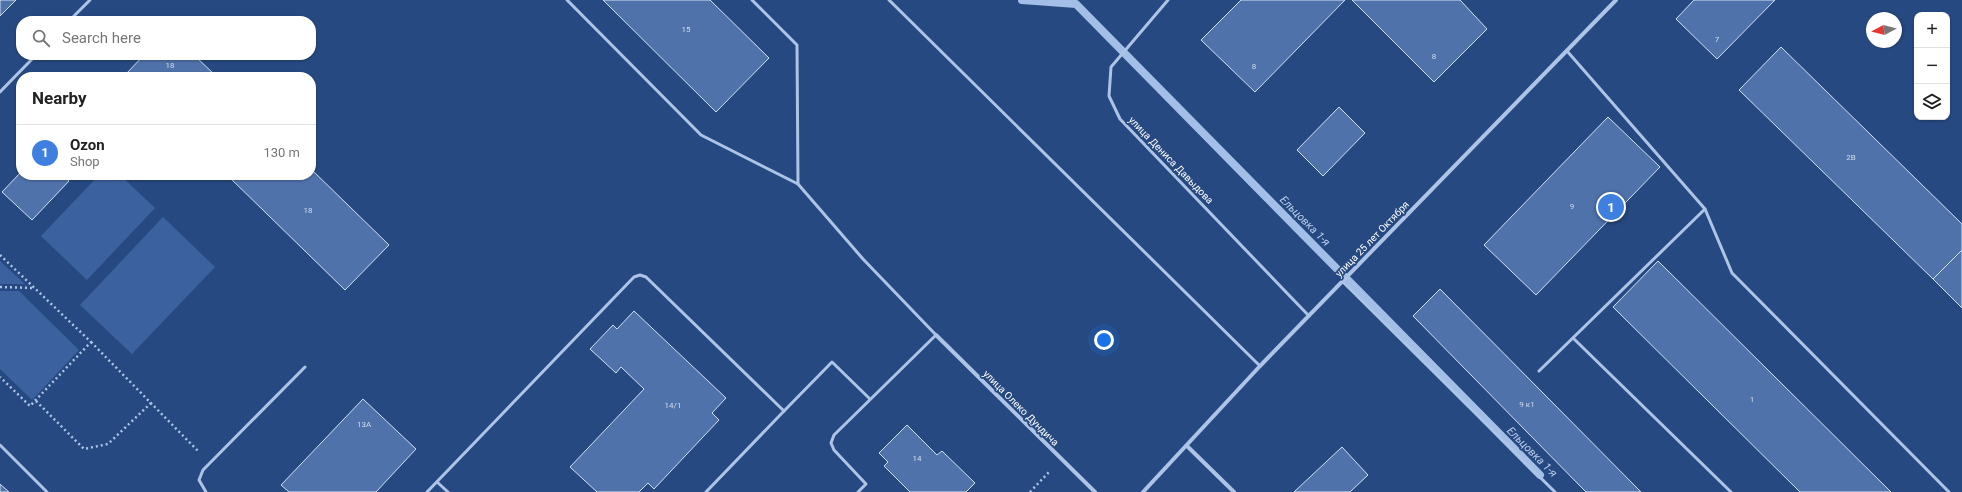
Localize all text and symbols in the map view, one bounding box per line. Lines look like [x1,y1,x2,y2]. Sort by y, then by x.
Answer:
north arrow [1866,12,1902,48]
map controls [1914,12,1950,120]
button: + [1914,12,1950,48]
search box [16,16,316,60]
house number: 15 [682,25,691,34]
icon: search [30,27,52,49]
text: Search here [62,29,141,47]
house number: 7 [1715,35,1720,44]
button: − [1914,48,1950,84]
house number: 8 [1432,52,1437,61]
house number: 18 [166,61,175,70]
house number: 8 [1252,62,1257,71]
button: layers [1914,84,1950,120]
text: Nearby [32,88,87,108]
street label: улица Дениса Давыдова [1126,114,1216,206]
text: Ozon [70,136,105,154]
text: 1 [41,145,49,160]
text: 130 m [263,145,300,160]
house number: 2В [1846,153,1856,162]
text: Shop [70,154,100,169]
pin: 1 [1598,192,1624,222]
water label: Ельцовка 1-я [1277,193,1333,249]
street label: улица 25 лет Октября [1333,199,1411,279]
house number: 9 [1570,202,1574,211]
house number: 18 [304,206,313,215]
your location [1094,330,1114,350]
street label: улица Олеко Дундича [981,368,1061,448]
house number: 1 [1750,395,1754,404]
house number: 9 к1 [1519,400,1535,409]
house number: 14/1 [665,401,681,410]
house number: 13А [357,420,372,429]
water label: Ельцовка 1-я [1504,424,1560,480]
house number: 14 [913,454,922,463]

